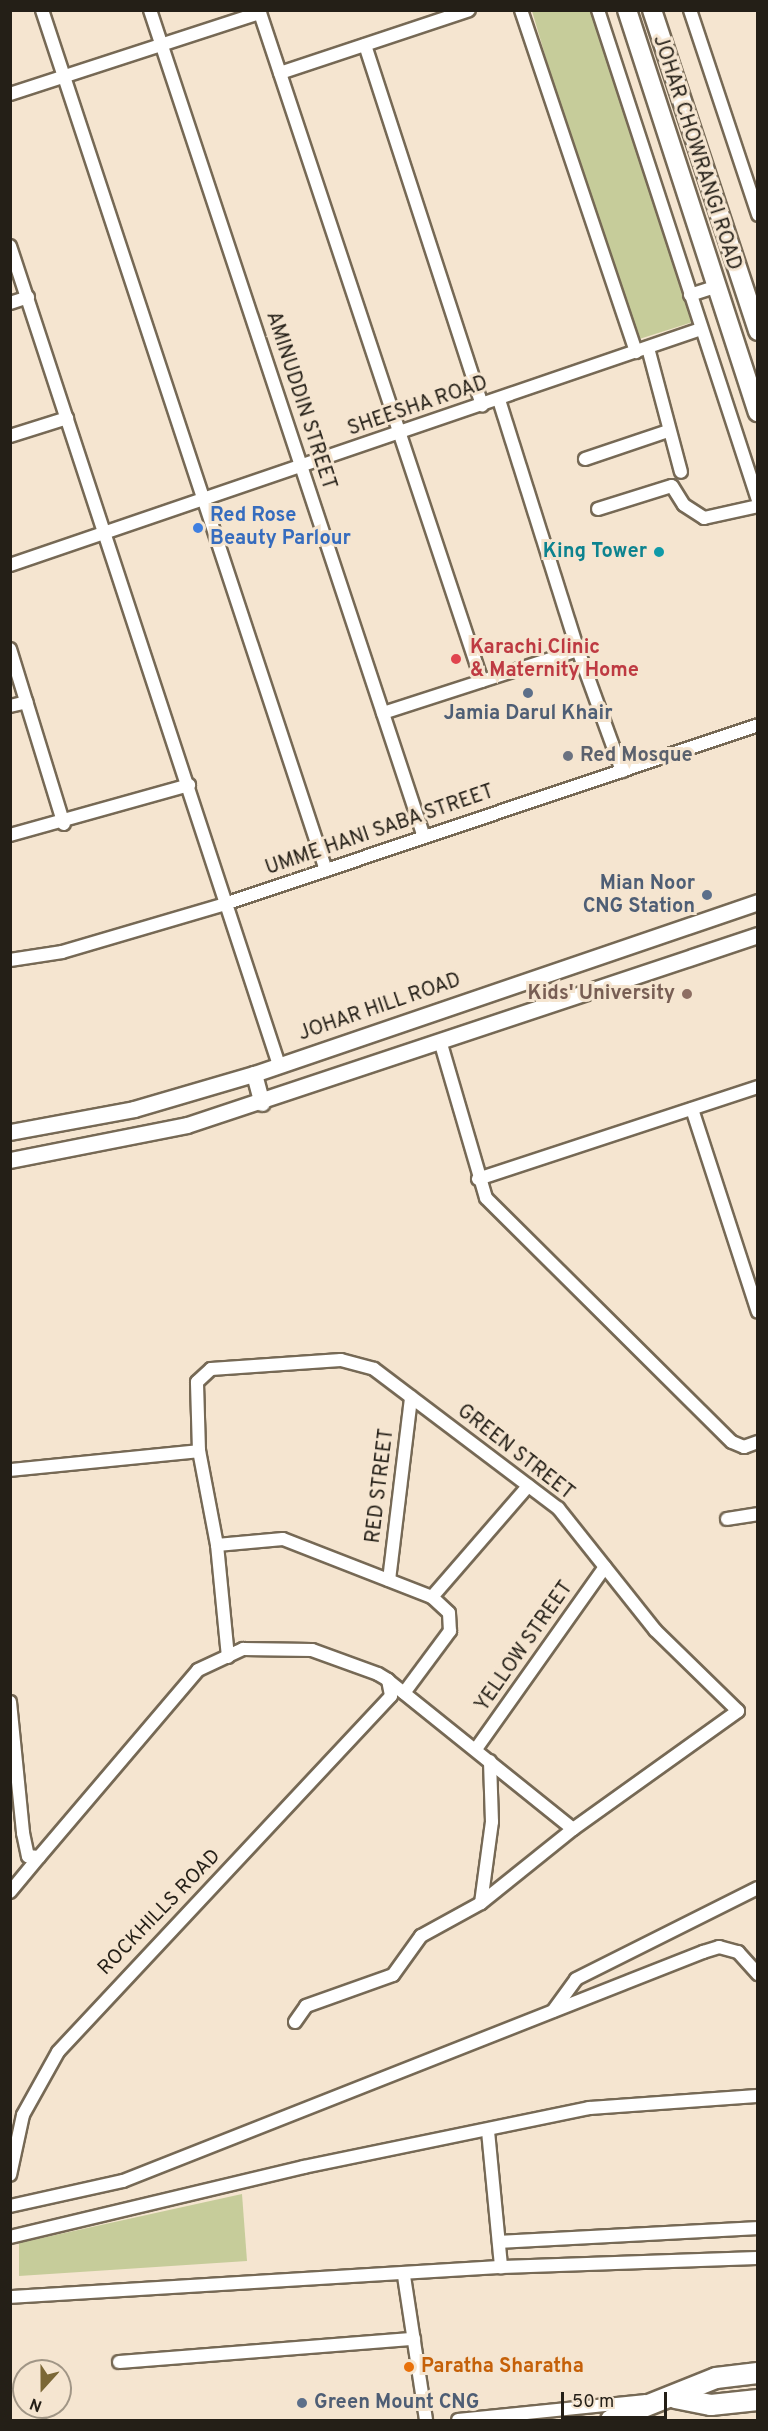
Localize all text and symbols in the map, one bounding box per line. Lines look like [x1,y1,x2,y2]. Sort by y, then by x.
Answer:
street label: JOHAR CHOWRANGI ROAD [647,33,745,273]
street label: AMINUDDIN STREET [260,309,340,493]
street label: SHEESHA ROAD [344,372,492,442]
place label: Red Rose Beauty Parlour [210,504,351,551]
marker: Red Rose Beauty Parlour [191,521,205,535]
place label: King Tower [543,540,647,564]
marker: King Tower [652,545,666,559]
place label: Karachi Clinic & Maternity Home [470,636,639,683]
marker: Karachi Clinic & Maternity Home [447,650,465,668]
marker: Jamia Darul Khair [521,686,535,700]
place label: Jamia Darul Khair [444,702,612,726]
place label: Red Mosque [580,744,693,768]
marker: Red Mosque [561,749,575,763]
street label: UMME HANI SABA STREET [262,780,498,882]
place label: Mian Noor CNG Station [583,872,695,919]
marker: Mian Noor CNG Station [700,888,714,902]
street label: JOHAR HILL ROAD [295,969,465,1047]
place label: Kids' University [528,982,675,1006]
marker: Kids' University [680,987,694,1001]
street label: GREEN STREET [452,1400,578,1506]
street label: RED STREET [362,1427,400,1545]
street label: YELLOW STREET [471,1577,579,1717]
street label: ROCKHILLS ROAD [94,1845,226,1981]
place label: Paratha Sharatha [421,2355,584,2379]
north arrow [12,2359,72,2419]
marker: Paratha Sharatha [402,2360,416,2374]
scale bar [564,2380,670,2418]
place label: Green Mount CNG [314,2391,479,2415]
text: 50 m [572,2391,614,2414]
text: N [27,2393,45,2415]
marker: Green Mount CNG [295,2396,309,2410]

